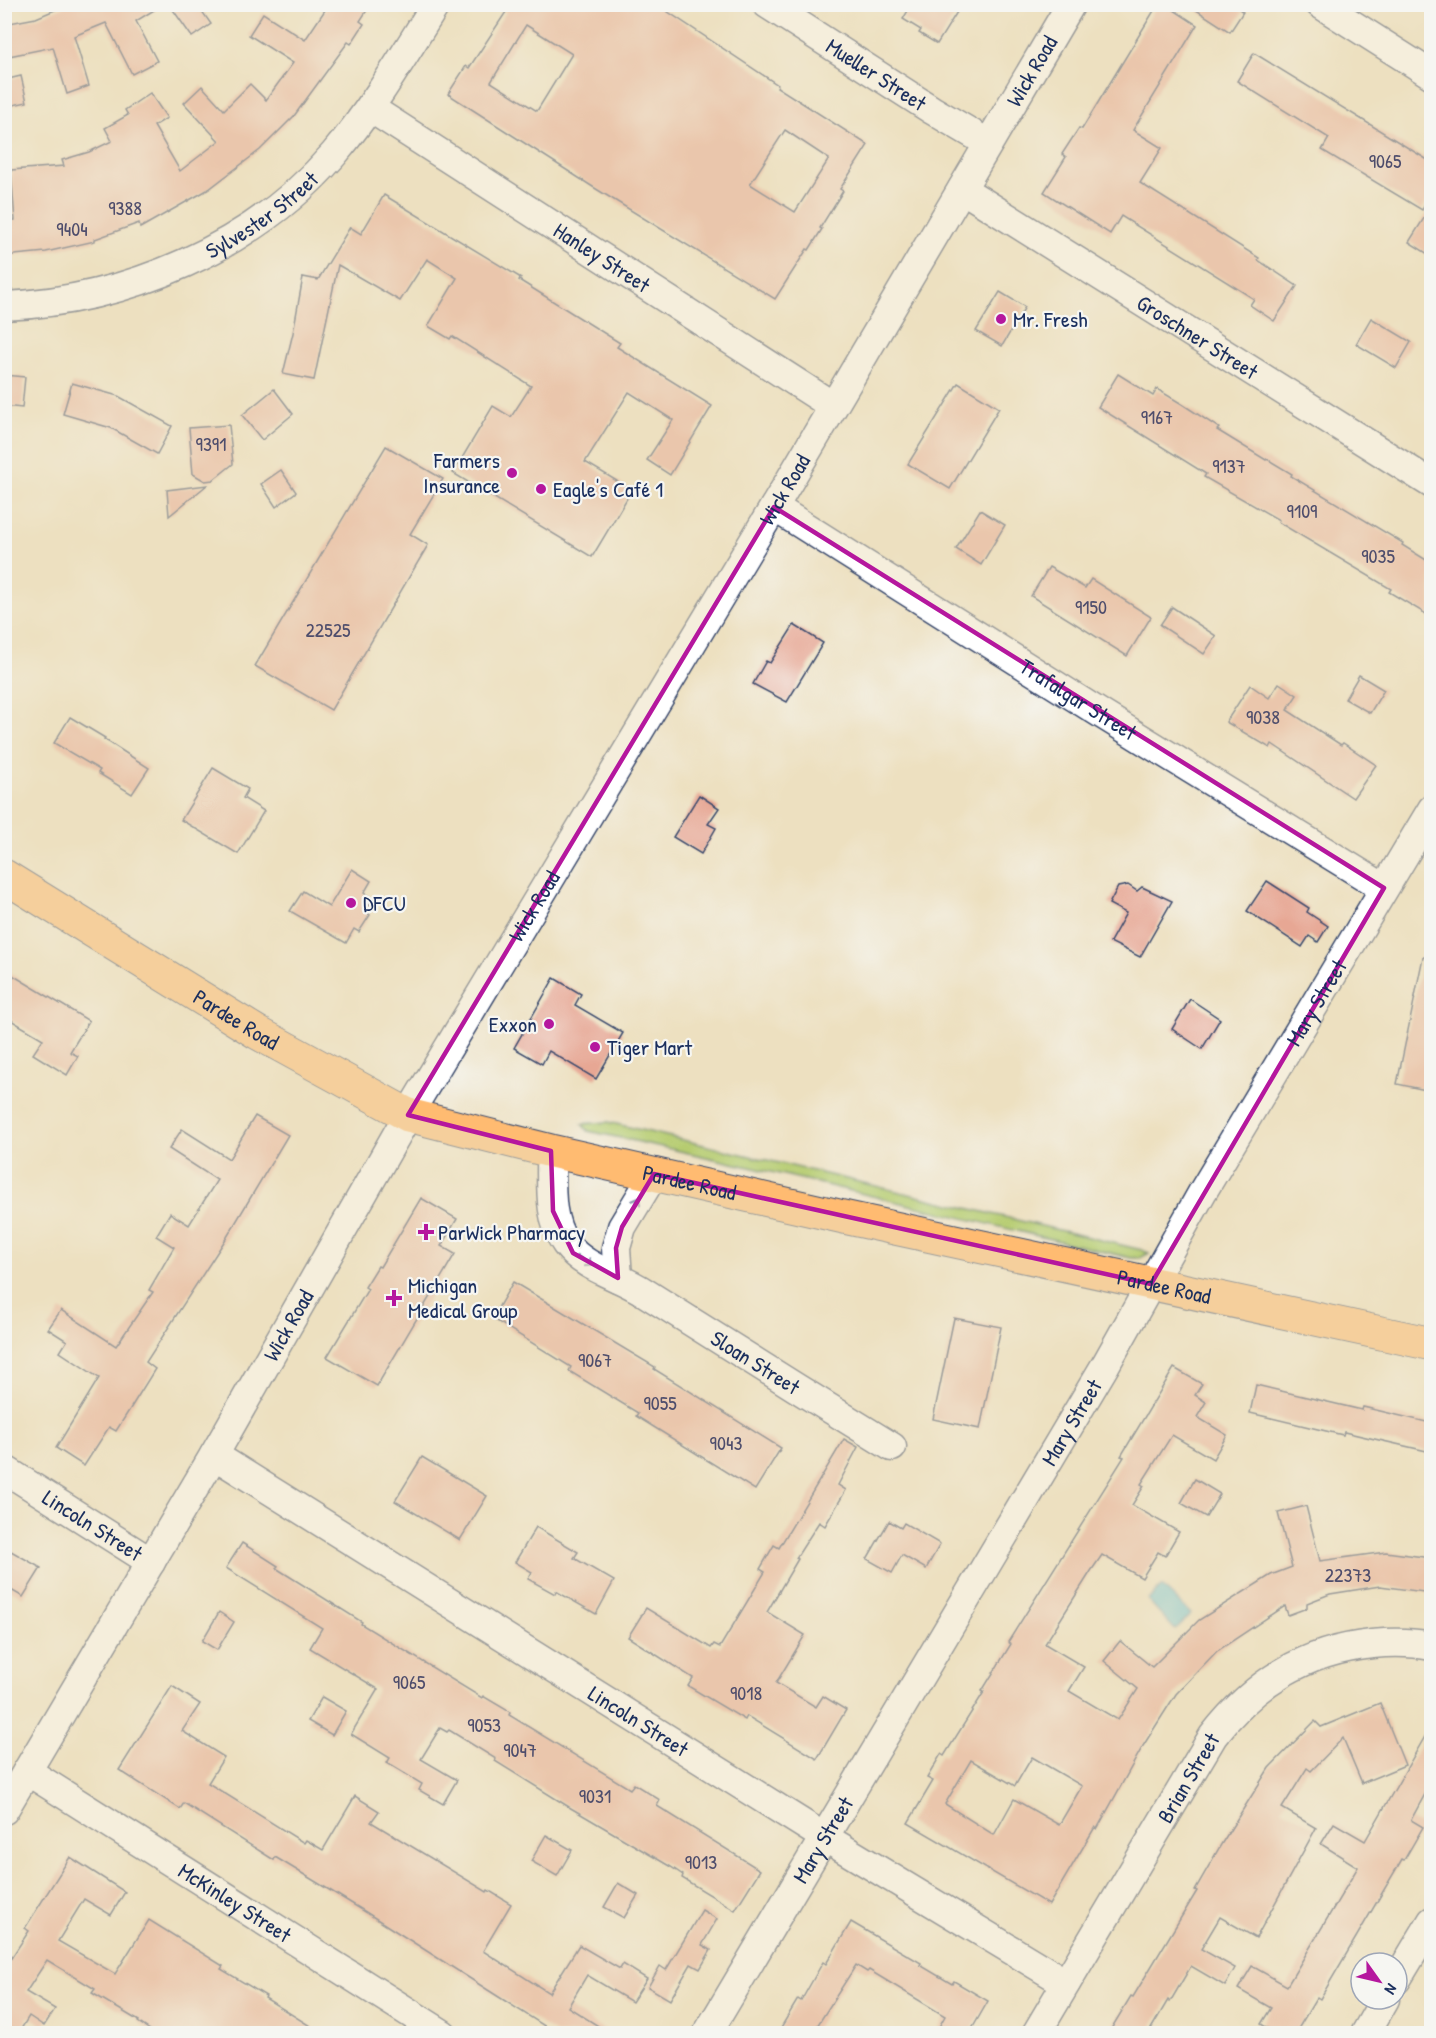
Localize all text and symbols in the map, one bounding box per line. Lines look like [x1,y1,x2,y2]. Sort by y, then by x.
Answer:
street label: Wick Road [999,30,1064,112]
street label: Mueller Street [820,31,933,118]
house number: 9065 [1369,147,1402,174]
street label: Sylvester Street [200,164,325,266]
house number: 9388 [108,194,142,221]
house number: 9404 [56,215,88,242]
street label: Hanley Street [548,215,656,300]
street label: Groschner Street [1131,287,1264,386]
place label: Mr. Fresh [1013,304,1088,334]
marker: Mr. Fresh [994,312,1008,326]
house number: 9167 [1141,403,1173,430]
house number: 9391 [196,430,226,457]
place label: Farmers Insurance [423,445,500,500]
street label: Wick Road [752,448,817,530]
house number: 9137 [1212,452,1246,479]
marker: Farmers Insurance [505,466,519,480]
place label: Eagle's Café 1 [553,474,663,504]
marker: Eagle's Café 1 [534,482,548,496]
house number: 9109 [1287,497,1317,524]
house number: 9035 [1361,542,1395,569]
house number: 9150 [1075,593,1107,620]
house number: 22525 [306,616,351,643]
street label: Trafalgar Street [1014,651,1143,748]
house number: 9038 [1246,703,1280,730]
street label: Wick Road [501,865,567,947]
place label: DFCU [363,888,406,918]
marker: DFCU [344,896,358,910]
street label: Mary Street [1279,953,1354,1051]
street label: Pardee Road [188,982,285,1057]
place label: Exxon [489,1009,537,1039]
marker: Exxon [542,1017,556,1031]
place label: Tiger Mart [607,1032,692,1062]
marker: Tiger Mart [588,1040,602,1054]
street label: Pardee Road [640,1157,740,1207]
one-way arrow [630,1197,642,1214]
place label: ParWick Pharmacy [438,1217,585,1247]
marker: ParWick Pharmacy [419,1225,433,1239]
one-way arrow [576,1255,593,1267]
street label: Pardee Road [1115,1262,1214,1311]
place label: Michigan Medical Group [408,1270,518,1325]
street label: Wick Road [256,1284,321,1366]
marker: Michigan Medical Group [385,1289,403,1307]
street label: Sloan Street [705,1323,806,1402]
house number: 9067 [578,1346,612,1373]
street label: Mary Street [1034,1373,1109,1471]
house number: 9055 [643,1389,677,1416]
house number: 9043 [710,1429,742,1456]
street label: Lincoln Street [37,1482,149,1568]
house number: 22373 [1325,1561,1371,1588]
house number: 9065 [393,1668,426,1695]
street label: Lincoln Street [583,1678,695,1764]
house number: 9018 [730,1679,762,1706]
house number: 9053 [467,1711,501,1738]
street label: Brian Street [1150,1727,1227,1828]
house number: 9047 [503,1736,537,1763]
house number: 9031 [579,1782,611,1809]
street label: Mary Street [785,1791,860,1889]
house number: 9013 [685,1848,717,1875]
street label: McKinley Street [173,1855,298,1950]
north arrow [1349,1951,1409,2011]
text: N [1380,1980,1403,1999]

